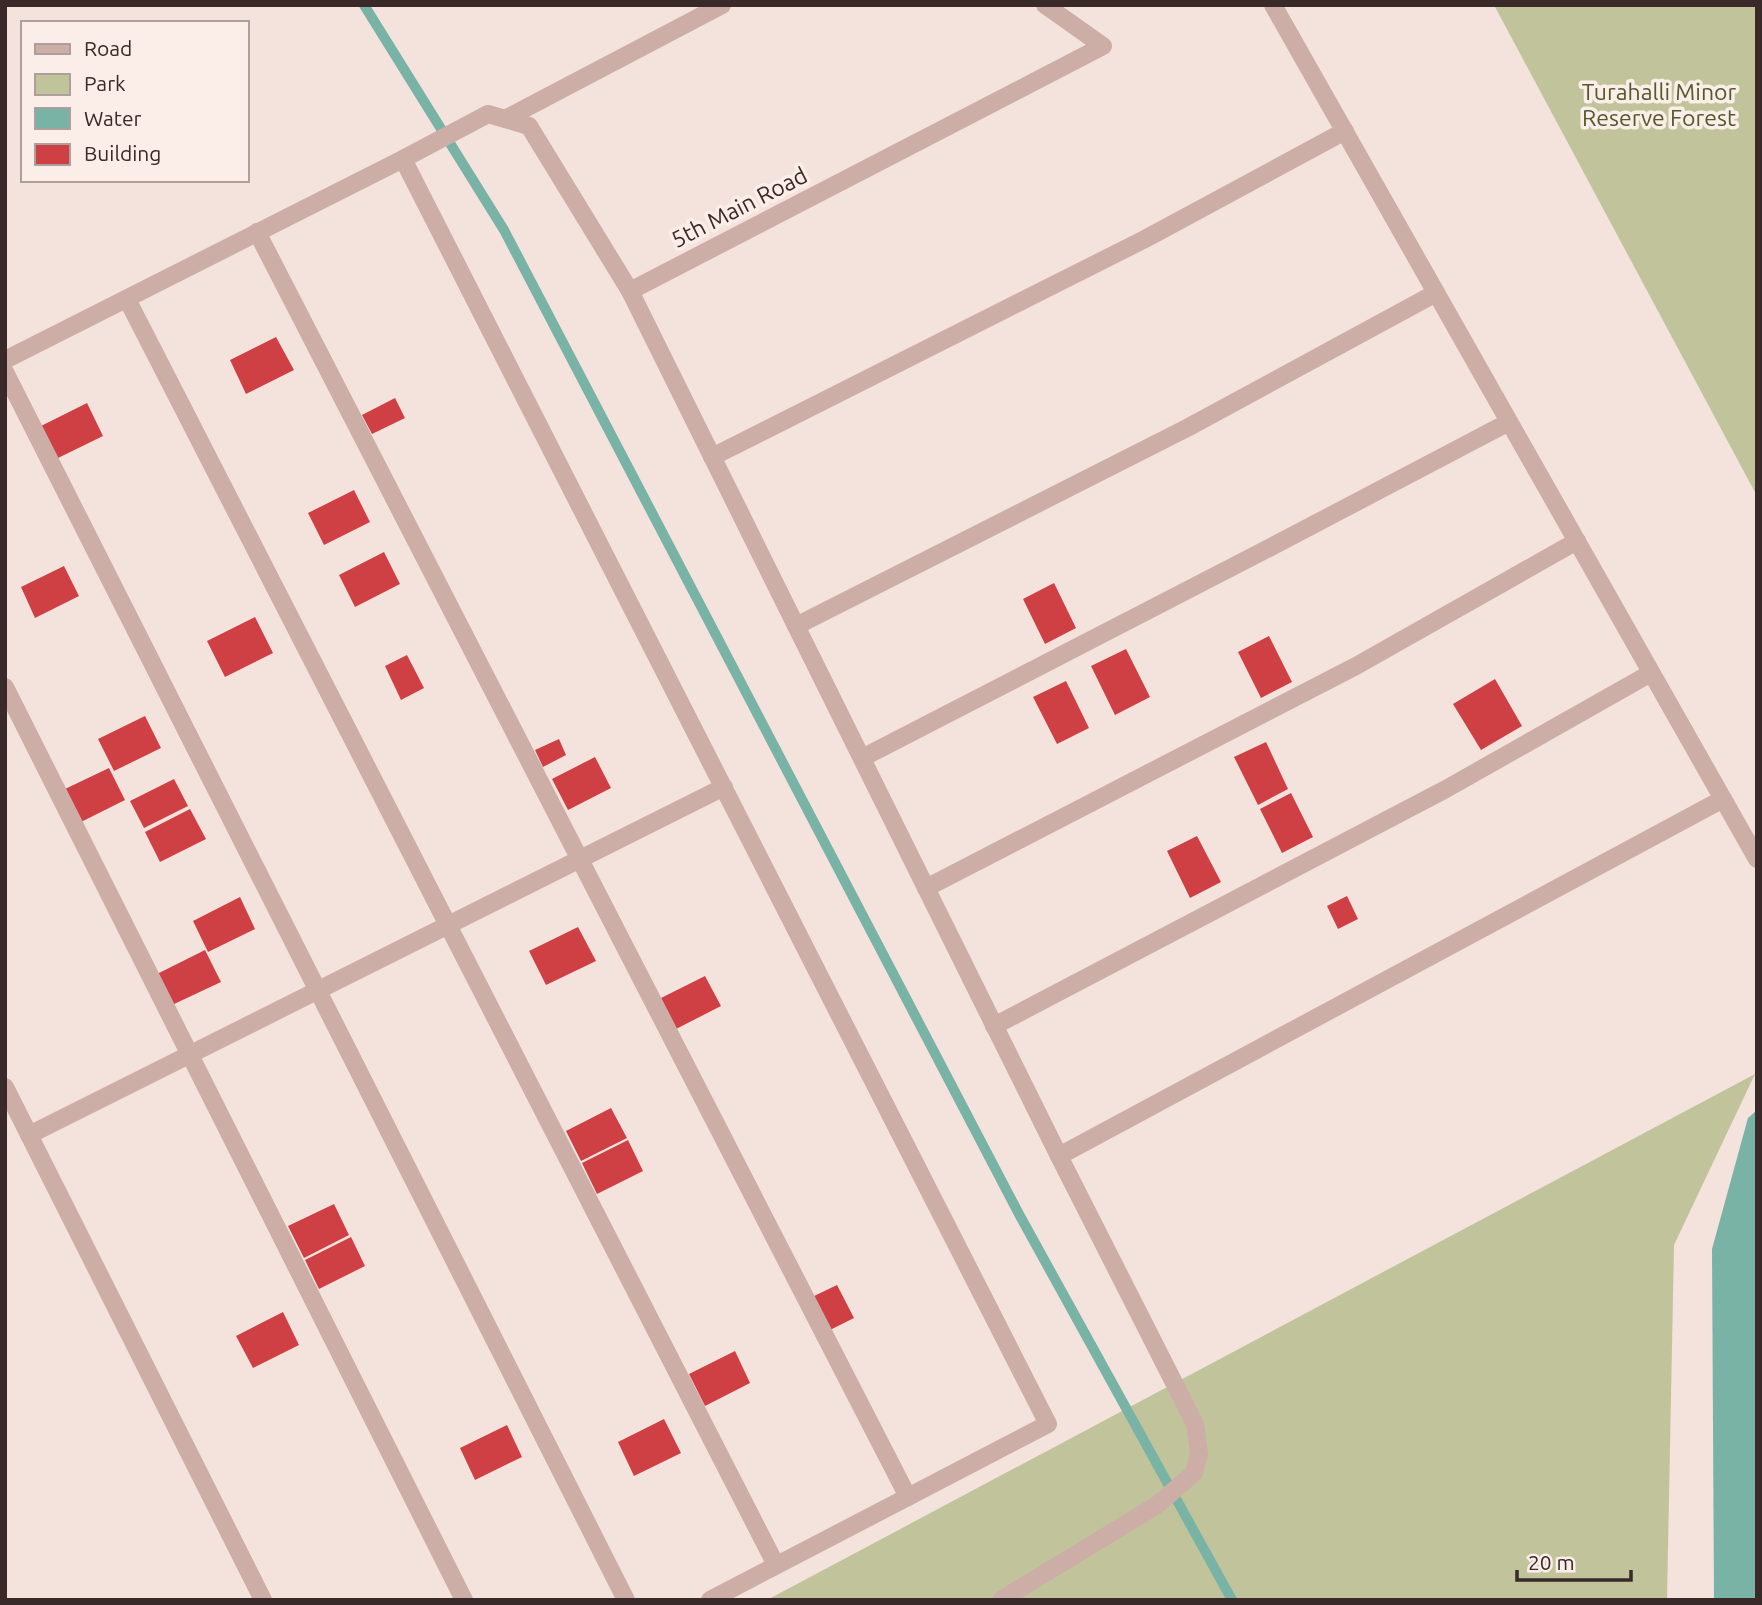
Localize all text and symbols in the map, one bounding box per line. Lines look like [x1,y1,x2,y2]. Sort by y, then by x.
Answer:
legend [21,21,248,182]
text: Road [84,36,132,60]
text: Park [84,71,126,95]
park label: Turahalli Minor Reserve Forest [1582,79,1737,130]
text: Water [84,106,142,130]
text: Building [84,141,161,165]
street label: 5th Main Road [667,162,811,252]
scale bar [1517,1538,1631,1582]
text: 20 m [1528,1550,1575,1574]

